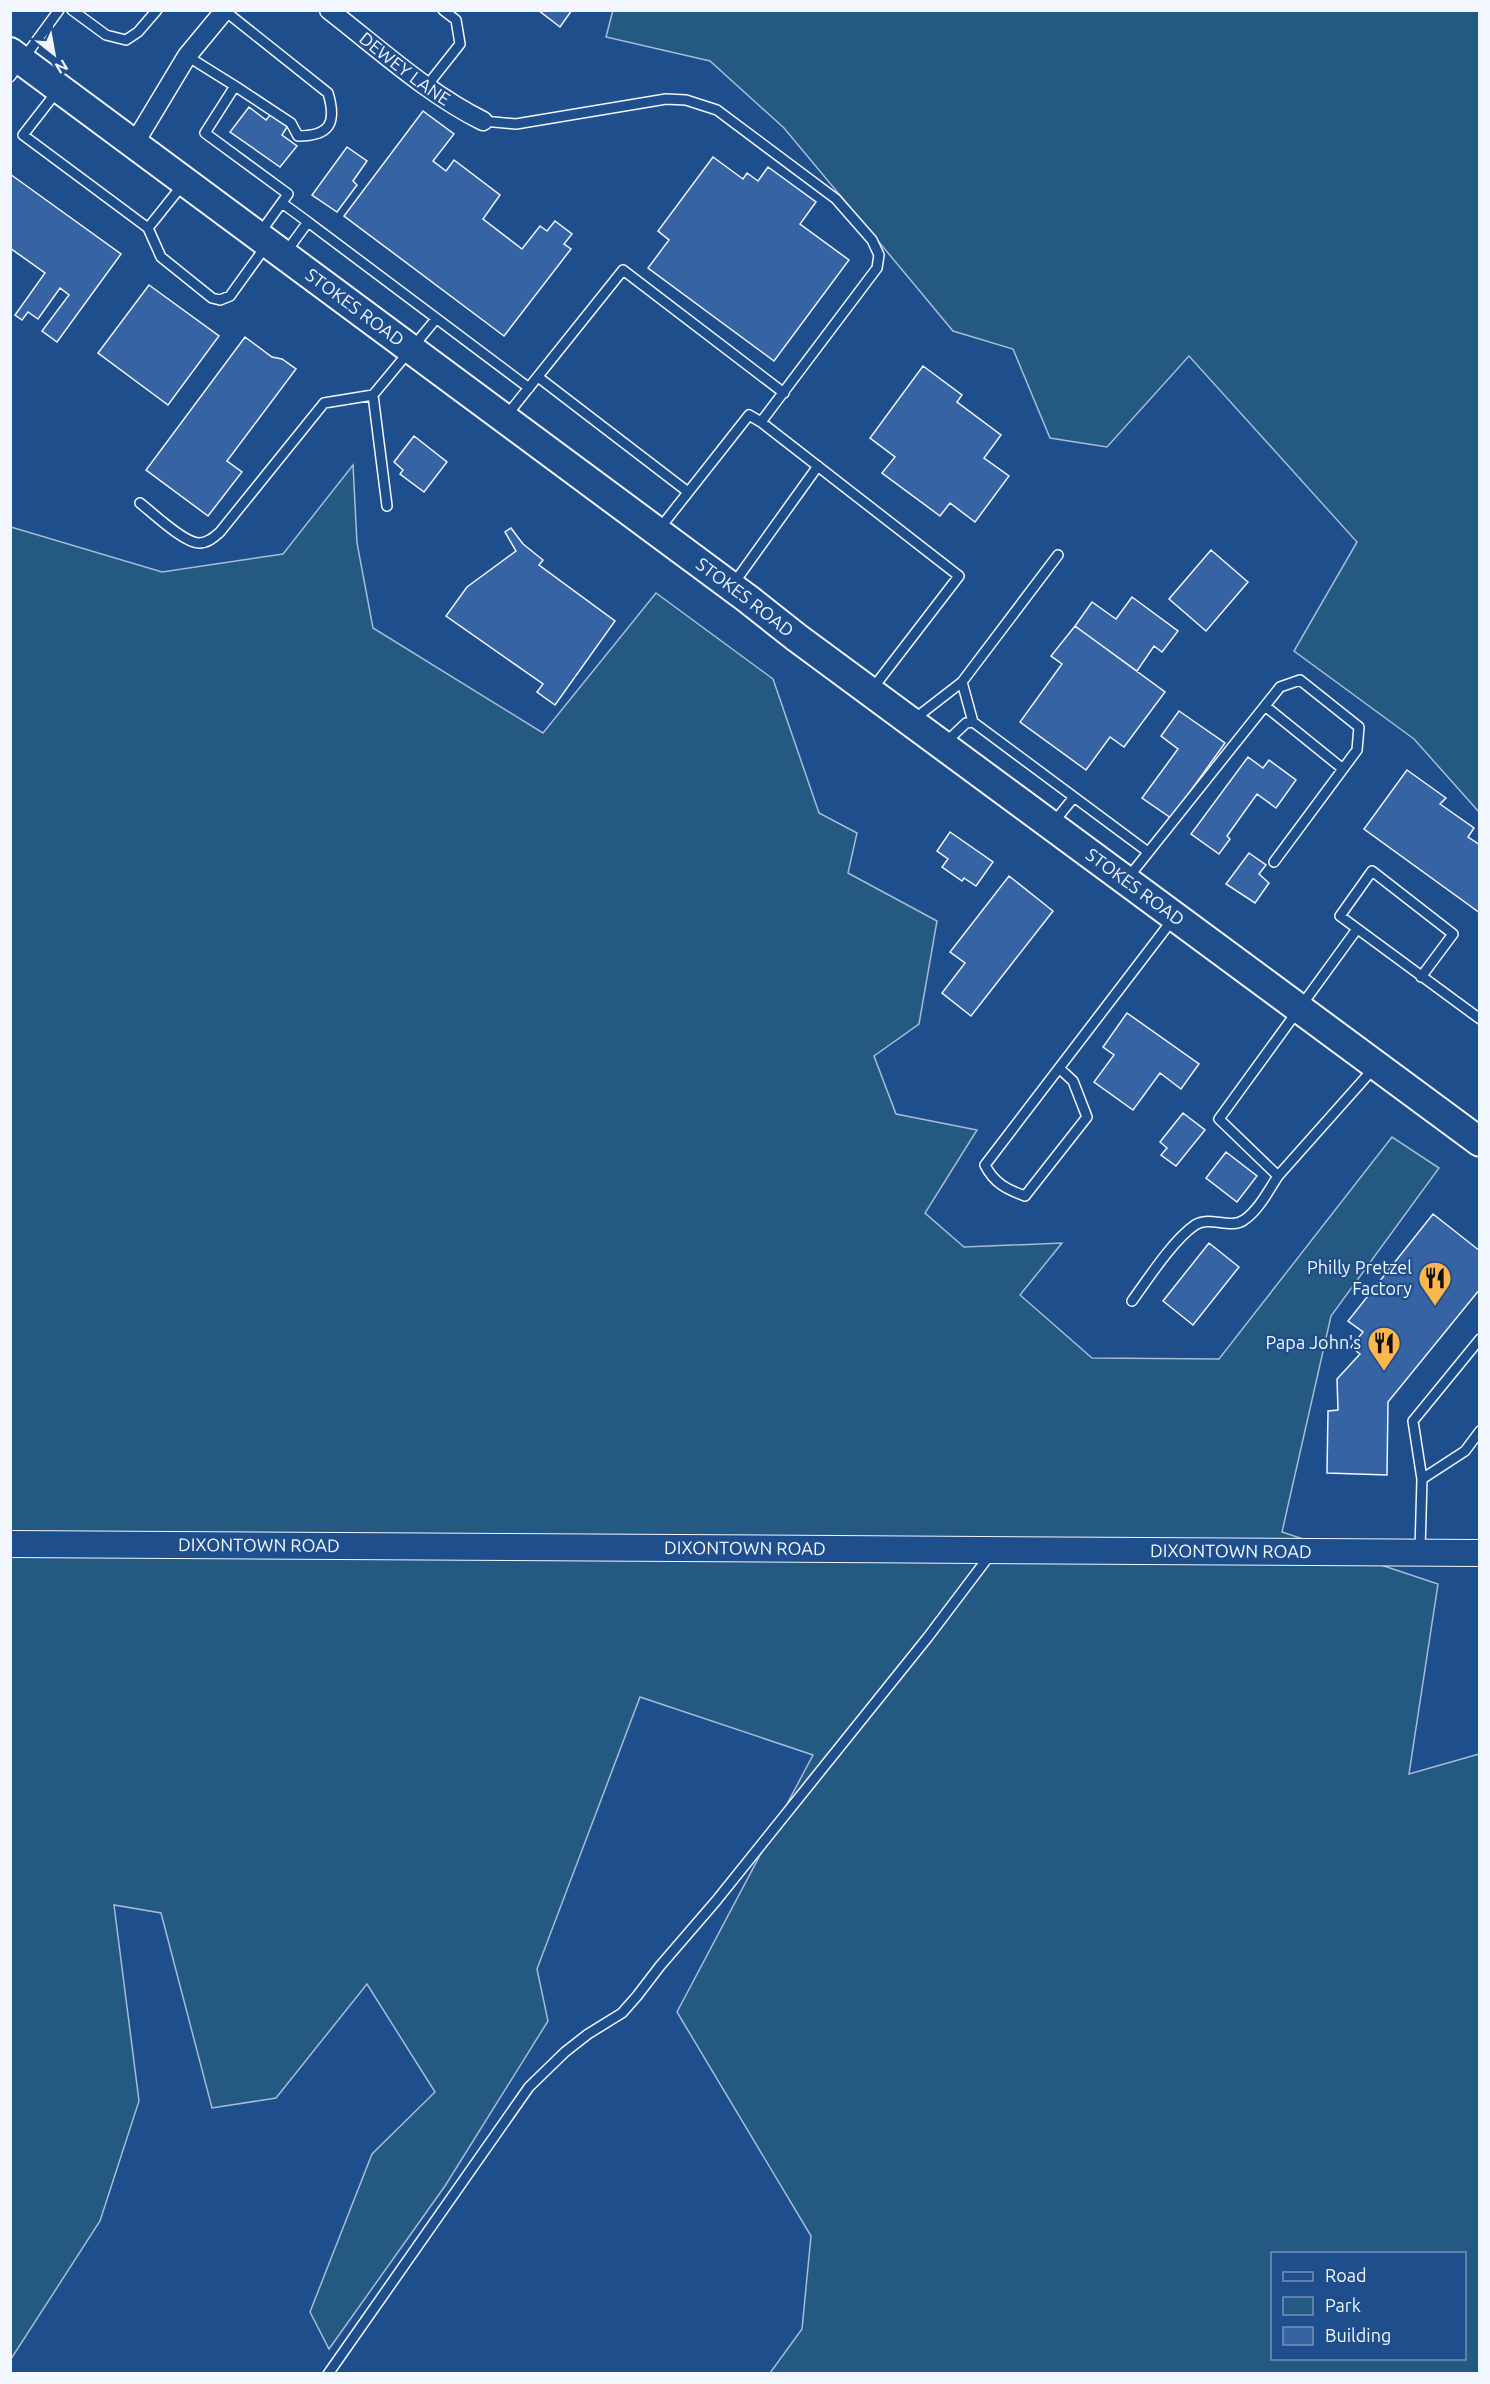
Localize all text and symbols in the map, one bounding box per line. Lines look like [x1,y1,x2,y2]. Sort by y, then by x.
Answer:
north arrow [24,24,84,84]
street label: DEWEY LANE [356,27,454,109]
text: N [52,56,71,78]
street label: STOKES ROAD [302,264,408,350]
street label: STOKES ROAD [693,553,798,640]
street label: STOKES ROAD [1082,844,1188,929]
place label: Philly Pretzel Factory [1307,1257,1412,1298]
restaurant icon: Philly Pretzel Factory [1417,1260,1453,1307]
restaurant icon: Papa John's [1366,1325,1402,1372]
place label: Papa John's [1266,1332,1361,1352]
street label: DIXONTOWN ROAD [178,1534,340,1555]
street label: DIXONTOWN ROAD [664,1537,826,1558]
street label: DIXONTOWN ROAD [1150,1540,1312,1561]
legend [1271,2252,1466,2360]
text: Road [1325,2265,1367,2285]
text: Park [1325,2295,1361,2315]
text: Building [1325,2325,1391,2345]

